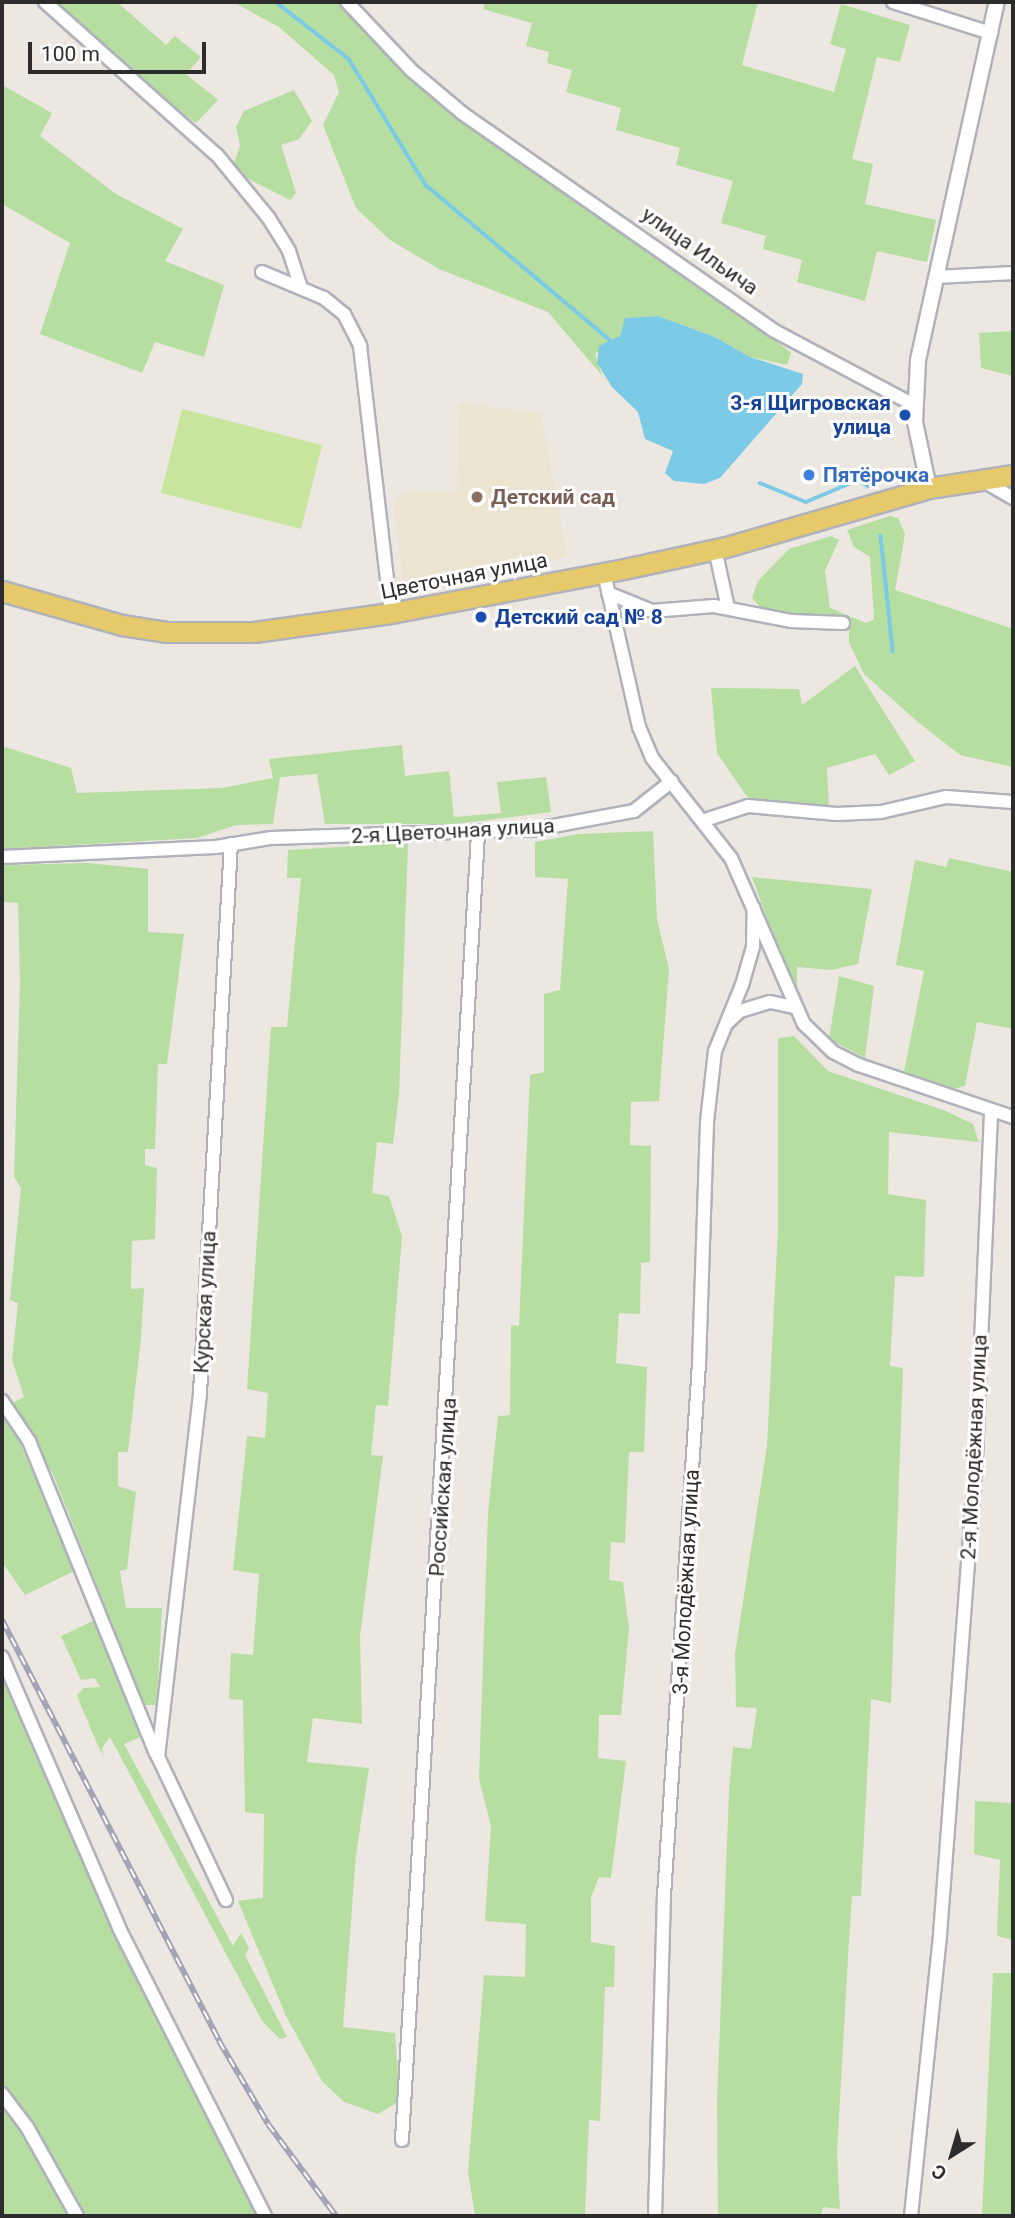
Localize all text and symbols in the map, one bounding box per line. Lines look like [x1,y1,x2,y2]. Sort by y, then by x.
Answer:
scale bar [32,28,210,72]
text: 100 m [41,42,100,66]
street label: улица Ильича [637,202,763,300]
place label: 3-я Щигровская улица [730,390,891,440]
marker: 3-я Щигровская улица [897,407,913,423]
place label: Пятёрочка [823,462,929,488]
marker: Пятёрочка [801,467,817,483]
place label: Детский сад [491,484,615,510]
marker: Детский сад [469,489,485,505]
street label: Цветочная улица [378,547,550,605]
place label: Детский сад № 8 [495,604,663,630]
marker: Детский сад № 8 [473,609,489,625]
street label: 2-я Цветочная улица [351,813,555,849]
street label: Курская улица [189,1230,221,1374]
street label: 2-я Молодёжная улица [956,1334,992,1560]
street label: Российская улица [424,1397,462,1577]
street label: 3-я Молодёжная улица [668,1469,704,1695]
north arrow [917,2120,987,2190]
text: С [927,2159,951,2185]

